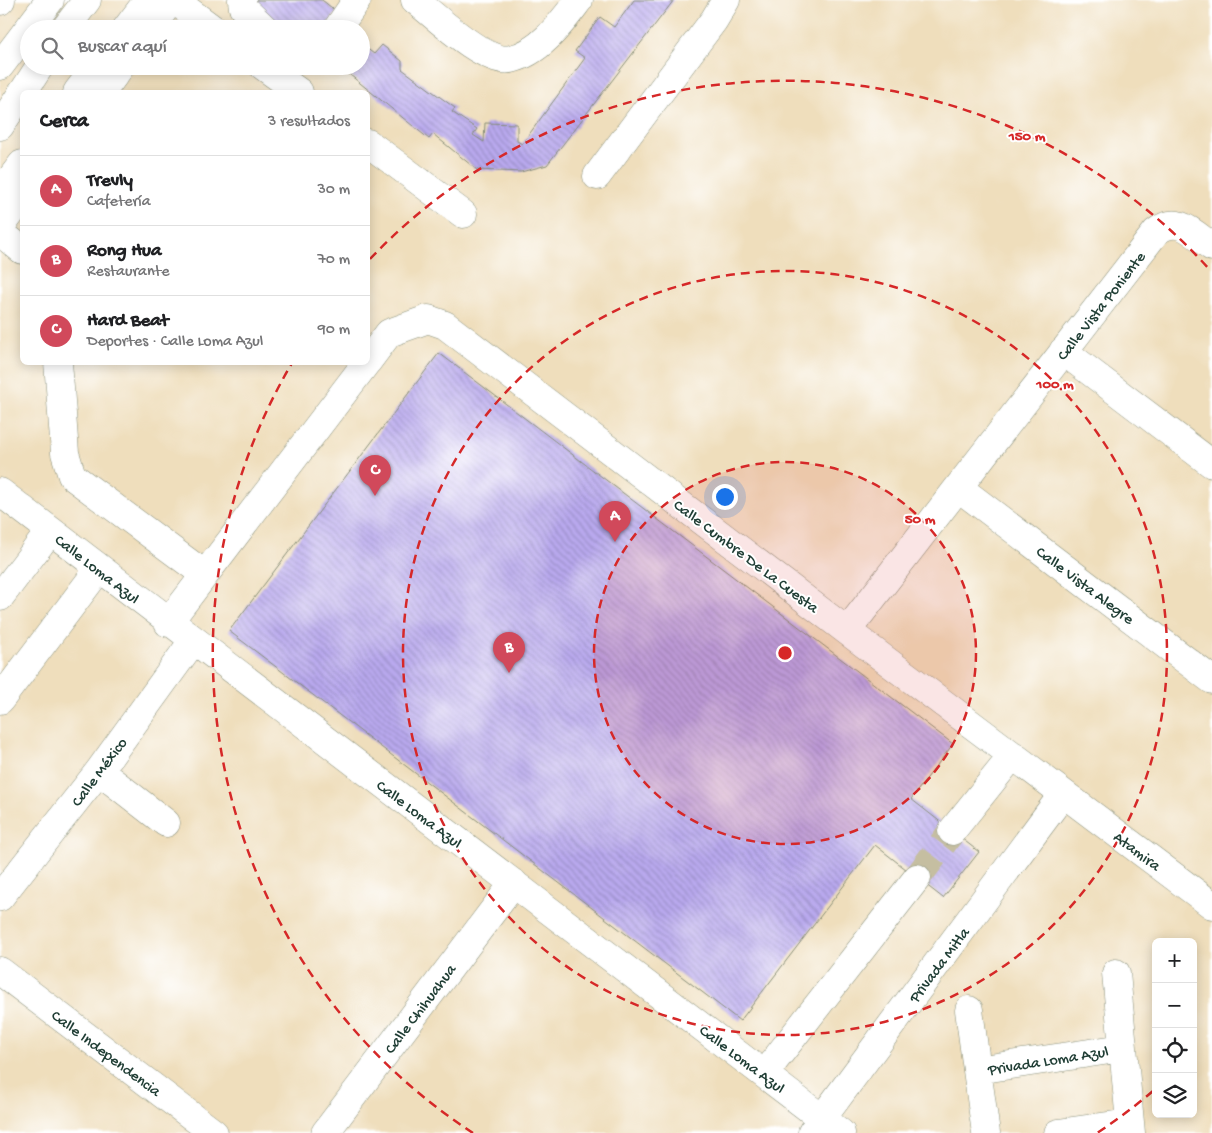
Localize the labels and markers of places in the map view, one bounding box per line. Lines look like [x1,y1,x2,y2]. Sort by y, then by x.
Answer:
pin: C [359,455,391,496]
pin: A [599,501,631,542]
pin: B [493,632,525,673]
centre of rings [776,644,794,662]

